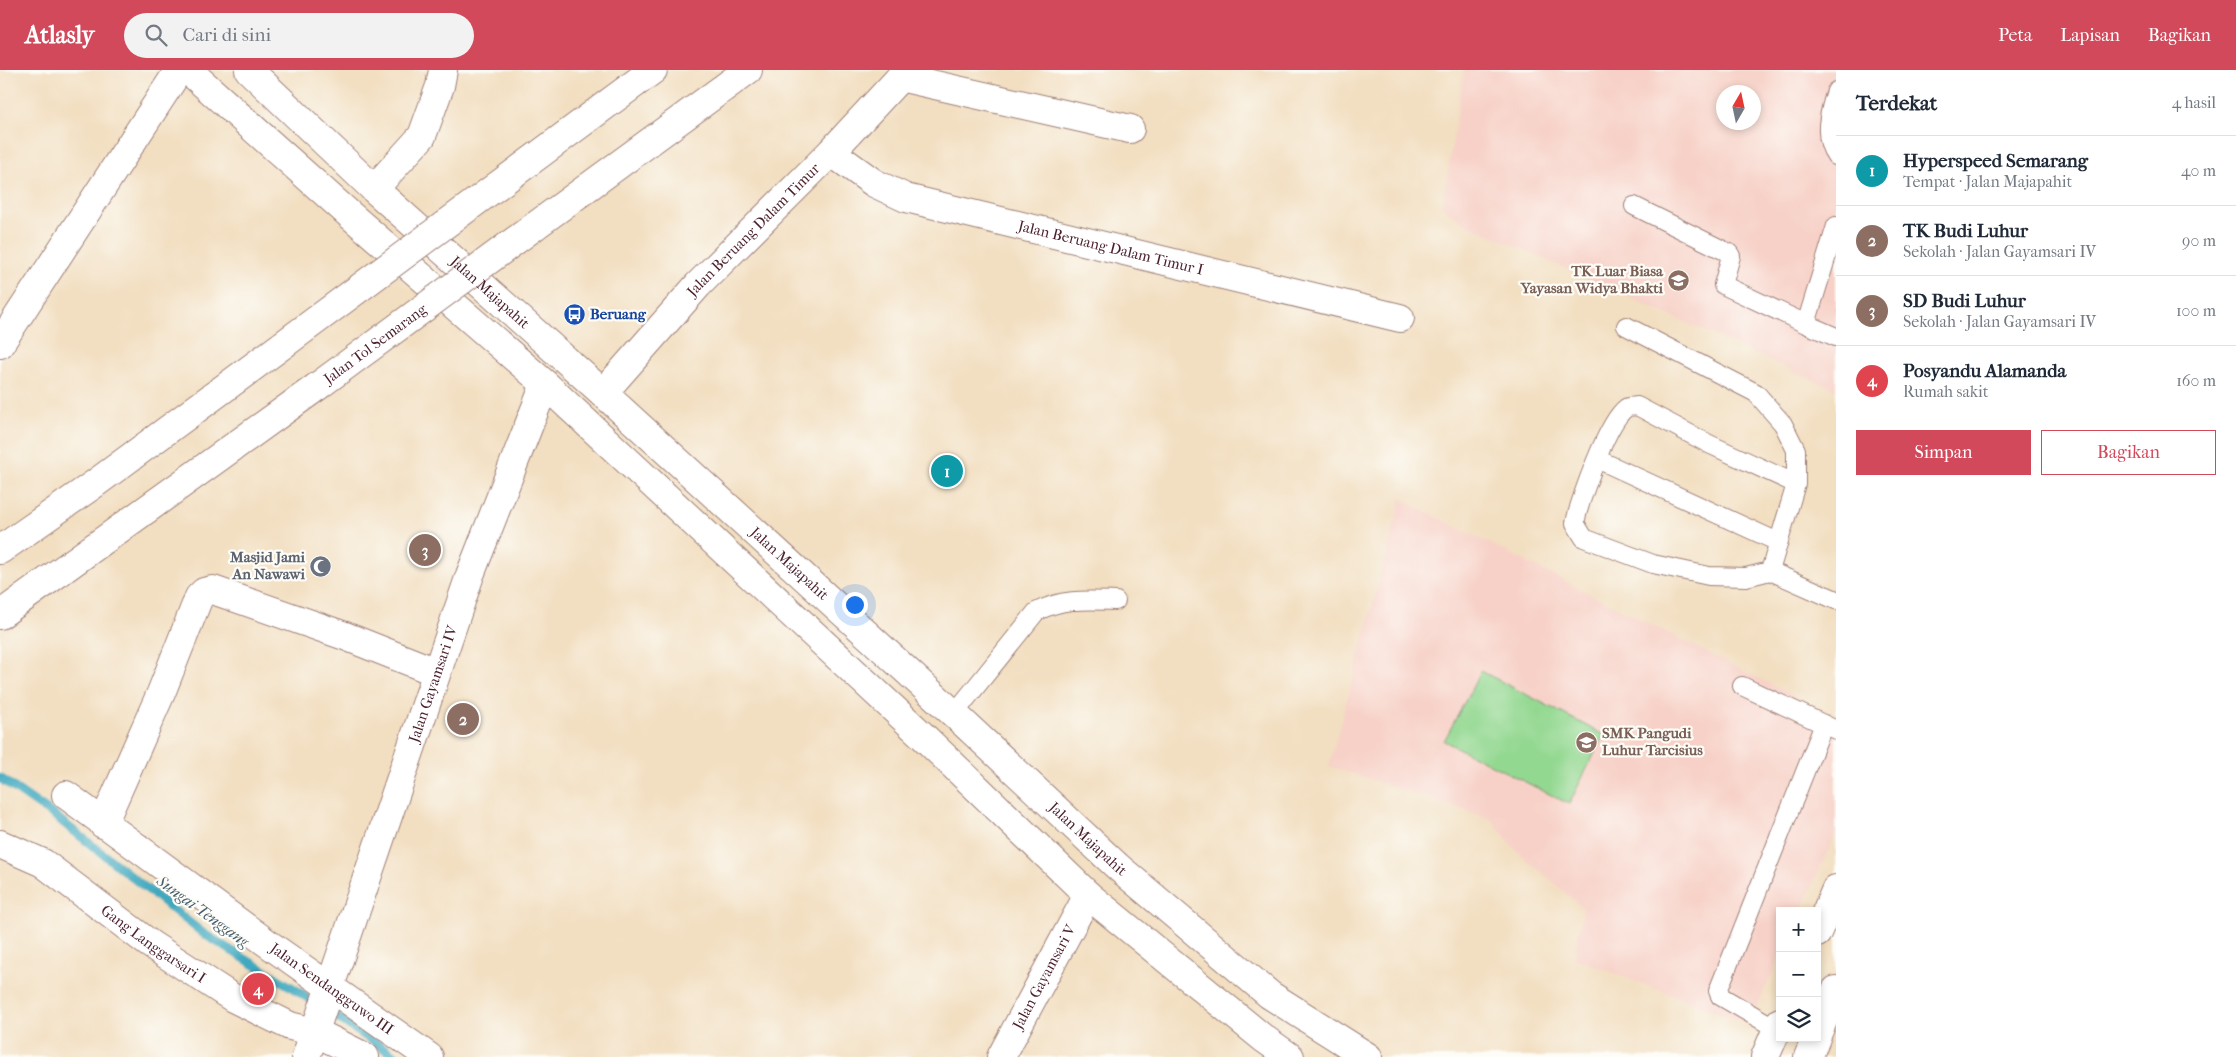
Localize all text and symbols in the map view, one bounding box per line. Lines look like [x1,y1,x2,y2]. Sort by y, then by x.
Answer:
search box [124,13,474,58]
text: Atlasly [25,21,94,49]
icon: search [142,21,170,49]
text: Cari di sini [182,24,271,46]
text: Peta [1998,25,2032,46]
text: Lapisan [2060,25,2120,46]
text: Bagikan [2148,25,2211,46]
north arrow [1716,85,1761,130]
text: Terdekat [1856,91,1937,115]
text: 4 hasil [2172,93,2216,112]
text: Hyperspeed Semarang [1903,150,2088,172]
street label: Jalan Beruang Dalam Timur [682,159,824,301]
text: 1 [1869,161,1875,180]
text: 40 m [2181,161,2216,180]
text: Tempat · Jalan Majapahit [1903,172,2072,191]
street label: Jalan Beruang Dalam Timur I [1015,216,1205,279]
text: TK Budi Luhur [1903,220,2028,242]
text: 2 [1868,231,1876,250]
text: 90 m [2182,231,2216,250]
text: Sekolah · Jalan Gayamsari IV [1903,242,2096,261]
street label: Jalan Majapahit [446,252,534,333]
place label: TK Luar Biasa Yayasan Widya Bhakti [1520,262,1664,297]
school or university icon: TK Luar Biasa Yayasan Widya Bhakti [1667,268,1691,292]
text: SD Budi Luhur [1903,290,2026,312]
street label: Jalan Tol Semarang [319,299,431,388]
text: 3 [1869,301,1875,320]
text: 100 m [2176,301,2216,320]
bus stop icon: Beruang [562,302,586,326]
place label: Beruang [590,305,647,323]
text: Sekolah · Jalan Gayamsari IV [1903,312,2096,331]
text: Posyandu Alamanda [1903,360,2066,382]
text: 4 [1867,371,1877,390]
text: 160 m [2176,371,2216,390]
text: Rumah sakit [1903,382,1988,401]
button: Simpan [1856,430,2031,475]
button: Bagikan [2041,430,2216,475]
pin: 1 [931,452,963,490]
street label: Jalan Majapahit [746,523,833,604]
pin: 3 [409,531,441,569]
place label: Masjid Jami An Nawawi [229,548,306,583]
mosque icon: Masjid Jami An Nawawi [309,554,333,578]
your location [842,592,868,618]
street label: Jalan Gayamsari IV [404,622,461,746]
pin: 2 [447,700,479,738]
place label: SMK Pangudi Luhur Tarcisius [1602,724,1703,759]
school or university icon: SMK Pangudi Luhur Tarcisius [1574,730,1598,754]
street label: Jalan Majapahit [1044,798,1131,880]
water label: Sungai Tenggang [152,871,253,951]
street label: Gang Langgarsari I [97,901,209,987]
map controls [1776,907,1821,1042]
button: + [1776,907,1821,952]
street label: Jalan Gayamsari V [1008,920,1080,1033]
street label: Jalan Sendangguwo III [266,938,397,1038]
button: − [1776,952,1821,997]
pin: 4 [242,970,274,1008]
button: layers [1776,997,1821,1042]

